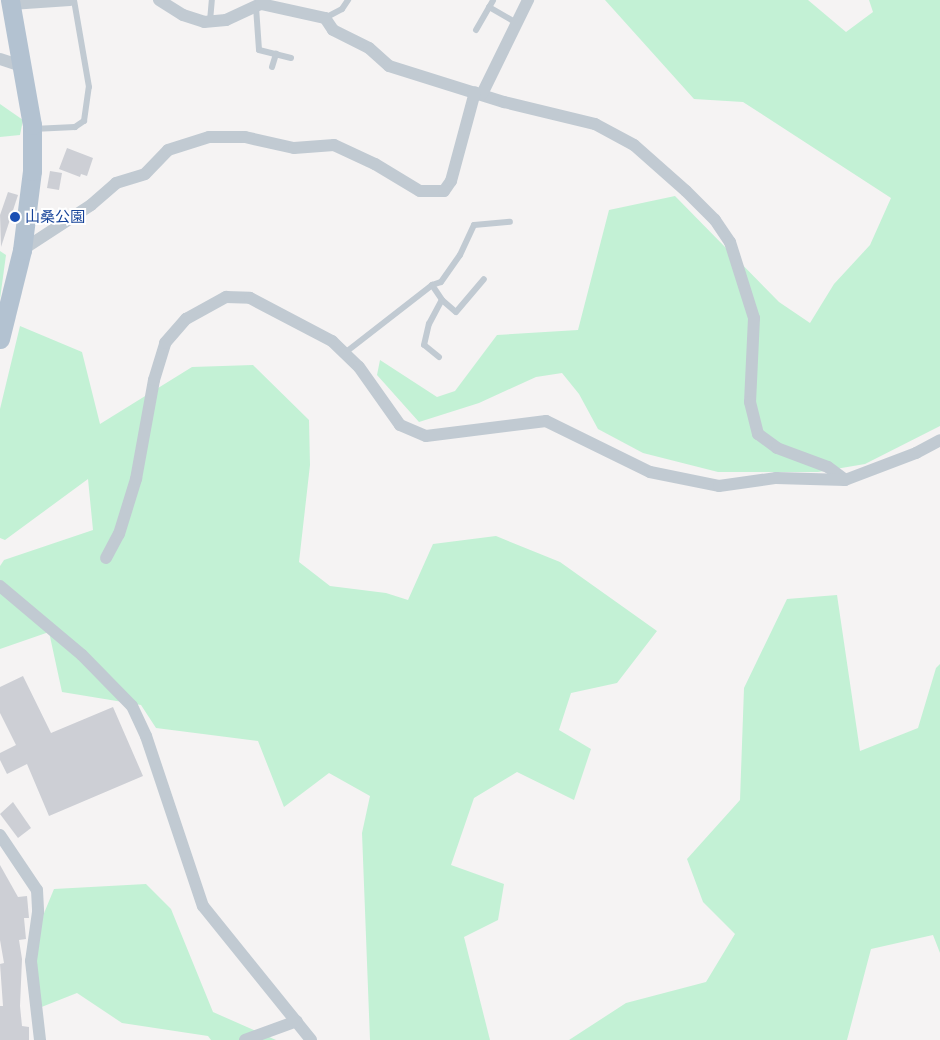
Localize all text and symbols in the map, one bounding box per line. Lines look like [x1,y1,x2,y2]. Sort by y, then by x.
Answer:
place label: 山桑公園 [25,208,85,226]
marker: 山桑公園 [9,211,21,223]

